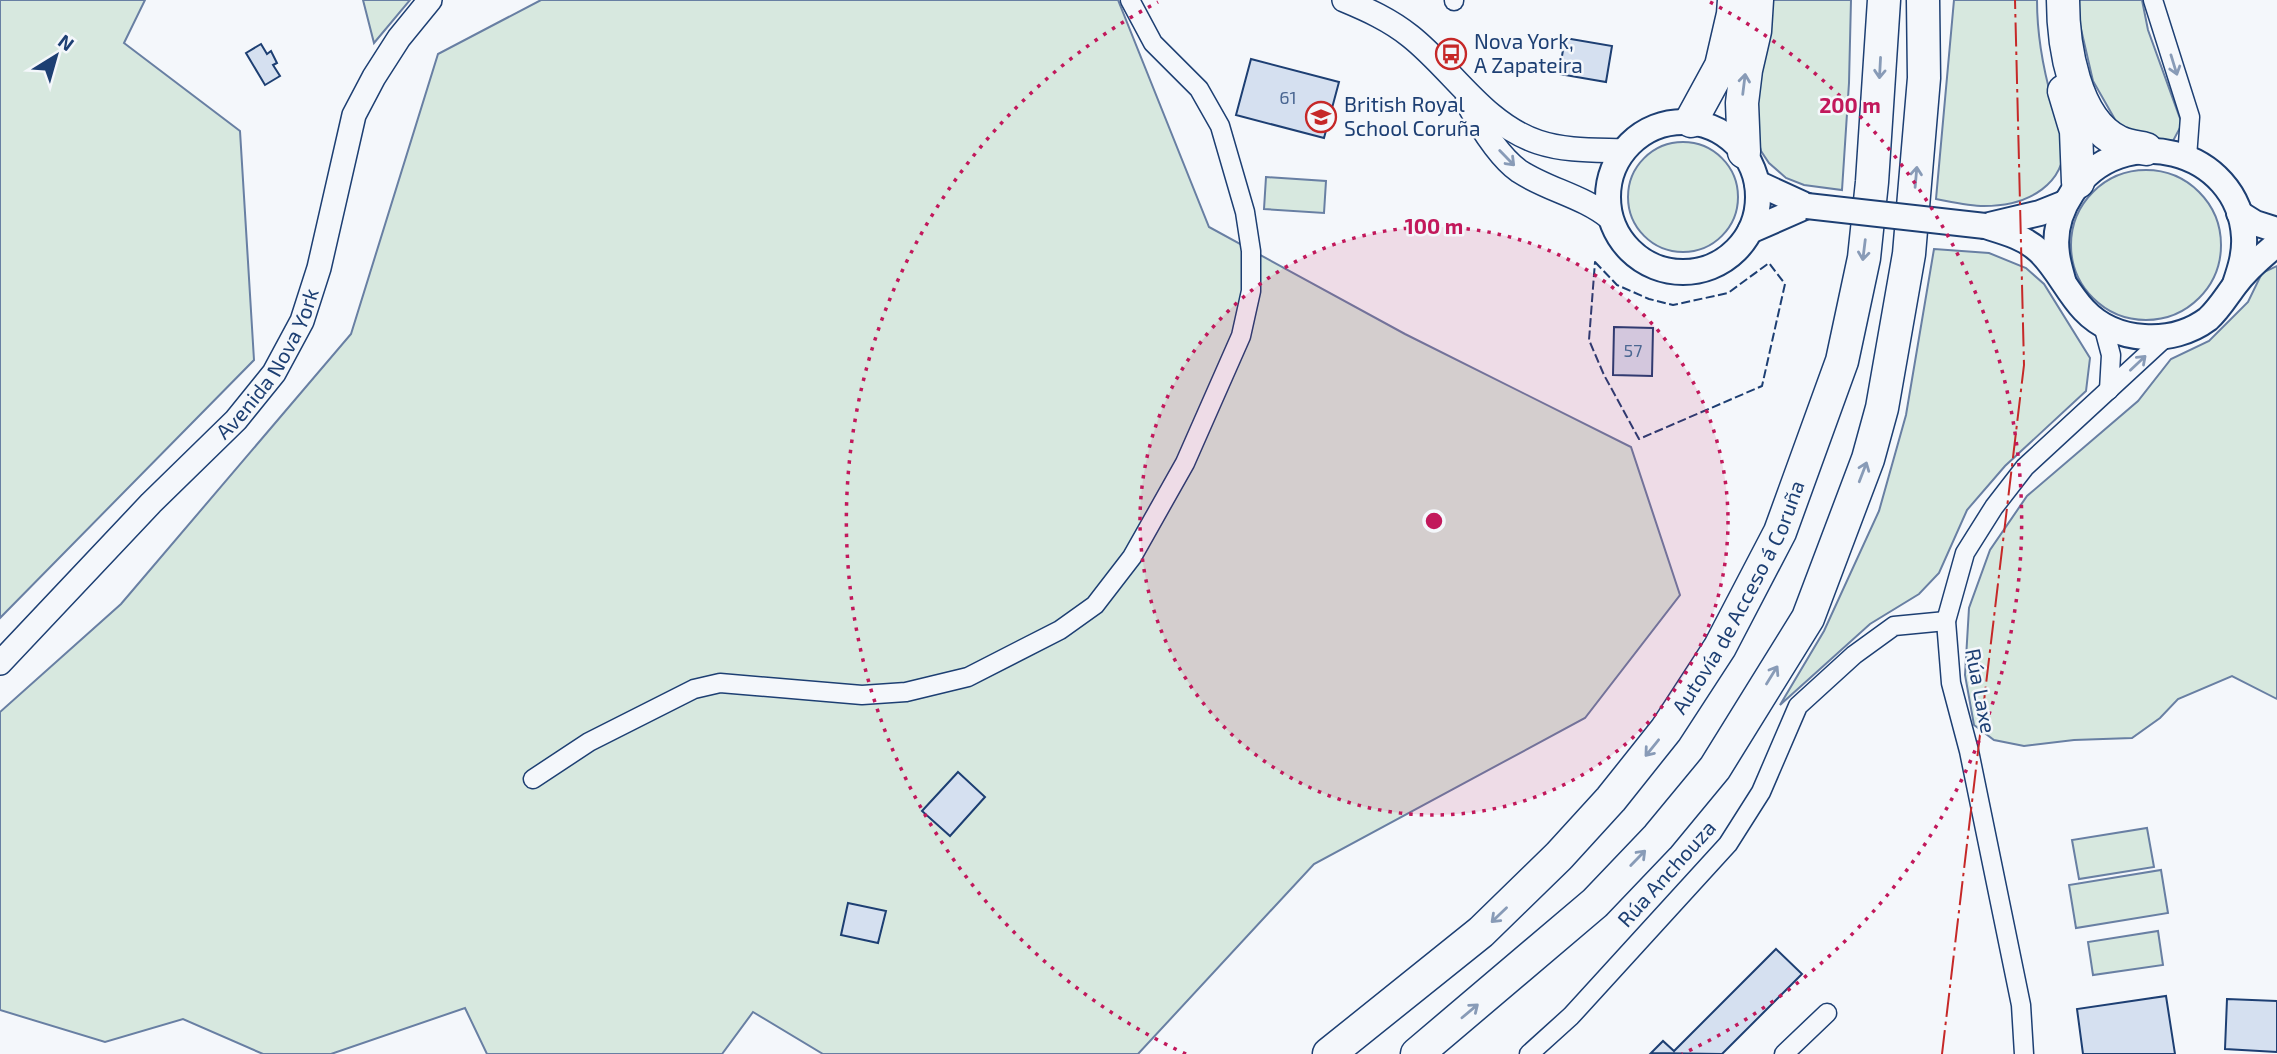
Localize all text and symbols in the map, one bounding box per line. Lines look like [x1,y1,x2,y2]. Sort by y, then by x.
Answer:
north arrow [21,21,91,91]
place label: Nova York, A Zapateira [1474,28,1583,77]
text: N [54,29,79,55]
bus stop icon: Nova York, A Zapateira [1434,37,1468,71]
one-way arrow [2168,54,2181,76]
one-way arrow [1873,56,1886,79]
one-way arrow [1738,73,1751,96]
house number: 61 [1279,86,1297,108]
place label: British Royal School Coruña [1344,91,1481,140]
text: 200 m [1819,92,1881,117]
school or university icon: British Royal School Coruña [1304,100,1338,134]
one-way arrow [1498,149,1515,166]
one-way arrow [1910,166,1923,189]
text: 100 m [1405,213,1463,238]
one-way arrow [1858,238,1871,261]
street label: Avenida Nova York [210,285,323,444]
house number: 57 [1624,339,1642,361]
one-way arrow [2129,355,2146,372]
one-way arrow [1857,462,1870,484]
street label: Autovía de Acceso á Coruña [1666,477,1809,718]
centre of rings [1422,509,1446,533]
street label: Rúa Laxe [1961,646,2002,735]
one-way arrow [1766,666,1780,686]
one-way arrow [1645,738,1660,756]
street label: Rúa Anchouza [1612,815,1720,931]
one-way arrow [1630,849,1646,867]
one-way arrow [1490,906,1507,923]
one-way arrow [1461,1003,1479,1019]

